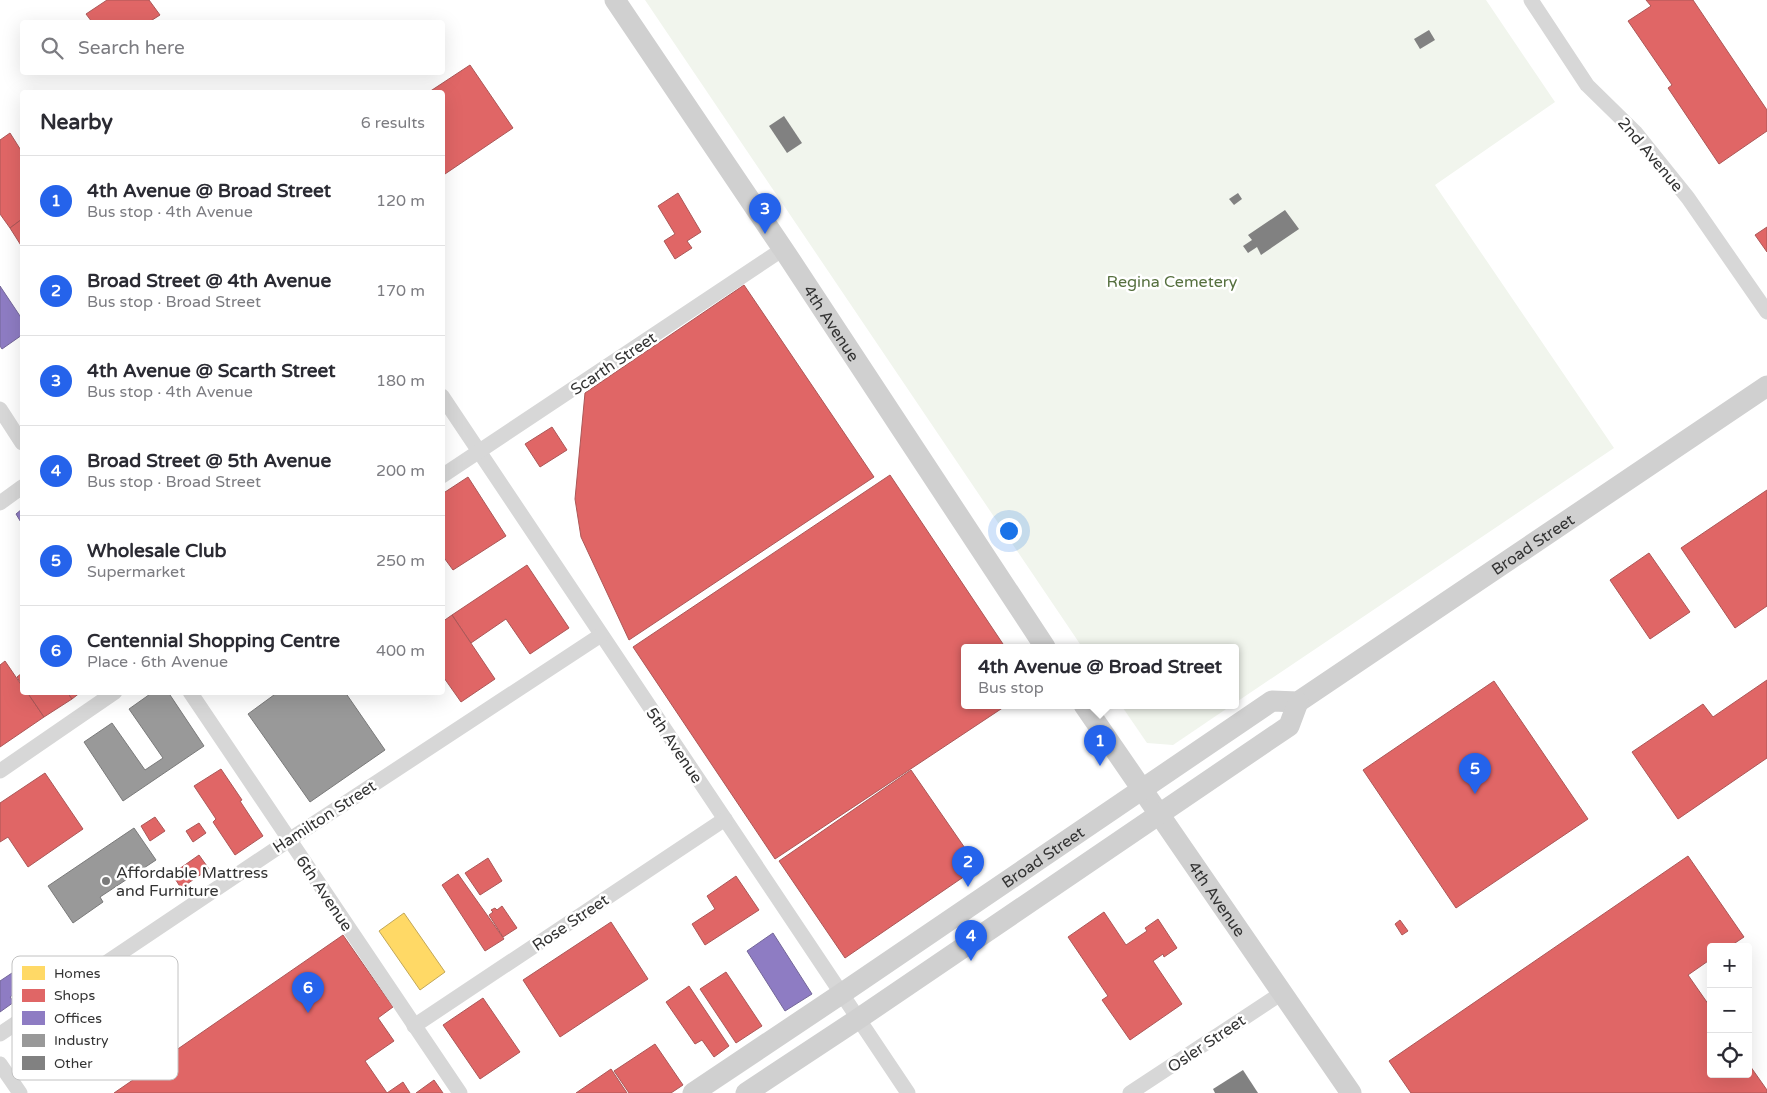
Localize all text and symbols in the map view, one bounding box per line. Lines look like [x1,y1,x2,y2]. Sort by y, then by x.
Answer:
search box [20,20,445,75]
icon: search [38,34,66,62]
text: Search here [78,37,185,59]
text: Nearby [40,110,113,135]
text: 6 results [361,113,425,133]
street label: 2nd Avenue [1613,113,1687,196]
text: 4th Avenue @ Broad Street [87,180,331,202]
text: 1 [51,191,61,211]
text: 120 m [376,191,425,211]
pin: 3 [749,193,781,234]
text: Bus stop · 4th Avenue [87,202,253,222]
text: Broad Street @ 4th Avenue [87,270,331,292]
park label: Regina Cemetery [1107,272,1238,292]
text: 2 [51,281,61,301]
text: 170 m [376,281,425,301]
street label: 4th Avenue [799,282,863,366]
text: Bus stop · Broad Street [87,292,261,312]
street label: Scarth Street [567,328,660,400]
text: 4th Avenue @ Scarth Street [87,360,336,382]
text: 3 [51,371,61,391]
text: 180 m [376,371,425,391]
text: Bus stop · 4th Avenue [87,382,253,402]
text: Broad Street @ 5th Avenue [87,450,331,472]
text: 4 [51,461,61,481]
text: 200 m [376,461,425,481]
text: Bus stop · Broad Street [87,472,261,492]
street label: Broad Street [1488,510,1578,580]
your location [996,518,1022,544]
text: Wholesale Club [87,540,227,562]
text: 5 [51,551,61,571]
text: 250 m [376,551,425,571]
text: Supermarket [87,562,185,582]
text: Centennial Shopping Centre [87,630,340,652]
text: 6 [51,641,61,661]
text: 400 m [376,641,425,661]
popup [961,644,1239,709]
text: Place · 6th Avenue [87,652,228,672]
text: 4th Avenue @ Broad Street [978,656,1222,678]
text: Bus stop [978,678,1044,698]
street label: 5th Avenue [641,704,707,787]
pin: 1 [1084,725,1116,766]
pin: 5 [1459,753,1491,794]
street label: Hamilton Street [269,776,380,858]
street label: Broad Street [998,823,1088,893]
pin: 2 [952,846,984,887]
street label: 6th Avenue [291,852,357,935]
street label: 4th Avenue [1183,857,1249,941]
place label: Affordable Mattress and Furniture [116,863,268,901]
marker: Affordable Mattress and Furniture [100,875,112,887]
street label: Rose Street [529,890,613,956]
pin: 4 [955,920,987,961]
map controls [1707,943,1752,1078]
button: + [1707,943,1752,988]
legend [12,956,178,1080]
text: Homes [54,965,101,982]
pin: 6 [292,972,324,1013]
text: Shops [54,987,95,1004]
button: − [1707,988,1752,1033]
text: Offices [54,1010,102,1027]
street label: Osler Street [1164,1010,1249,1077]
text: Industry [54,1032,109,1049]
button: locate [1707,1033,1752,1078]
text: Other [54,1055,93,1072]

